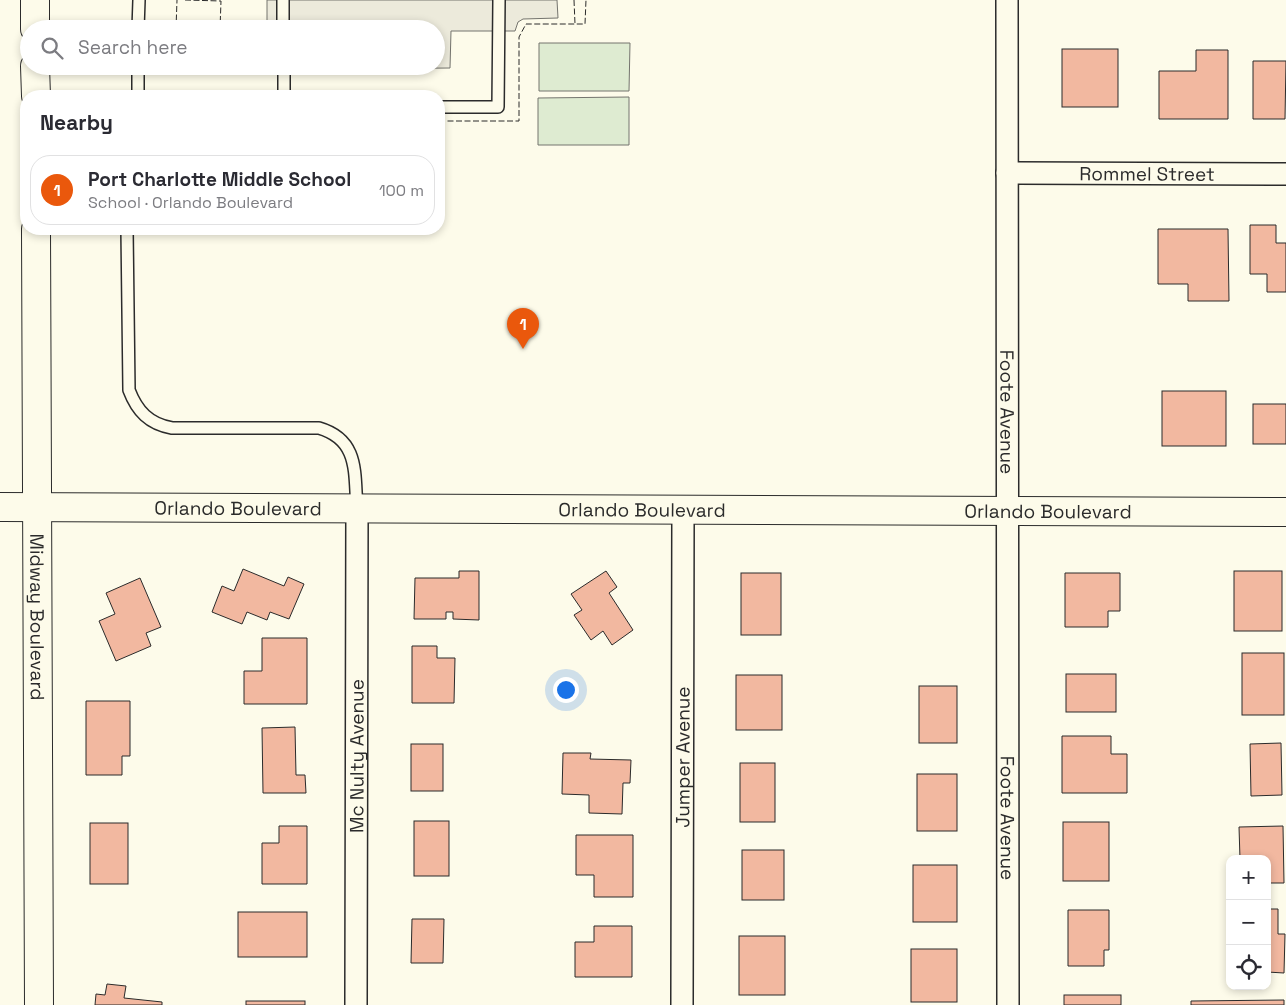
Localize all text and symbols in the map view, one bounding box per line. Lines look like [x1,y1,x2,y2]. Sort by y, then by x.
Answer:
search box [20,20,445,75]
icon: search [38,34,66,62]
text: Search here [78,35,188,60]
text: Nearby [40,109,113,136]
street label: Rommel Street [1079,161,1215,186]
text: Port Charlotte Middle School [88,167,351,192]
text: 1 [53,180,61,201]
text: 100 m [379,180,424,201]
text: School · Orlando Boulevard [88,192,293,213]
pin: 1 [507,308,539,349]
street label: Foote Avenue [995,350,1020,474]
street label: Orlando Boulevard [154,495,322,521]
street label: Orlando Boulevard [558,497,726,522]
street label: Orlando Boulevard [964,498,1132,524]
street label: Midway Boulevard [25,533,50,701]
your location [553,677,579,703]
street label: Mc Nulty Avenue [344,679,369,833]
street label: Jumper Avenue [670,686,695,828]
street label: Foote Avenue [995,756,1020,880]
map controls [1226,855,1271,990]
button: + [1226,855,1271,900]
button: − [1226,900,1271,945]
button: locate [1226,945,1271,990]

